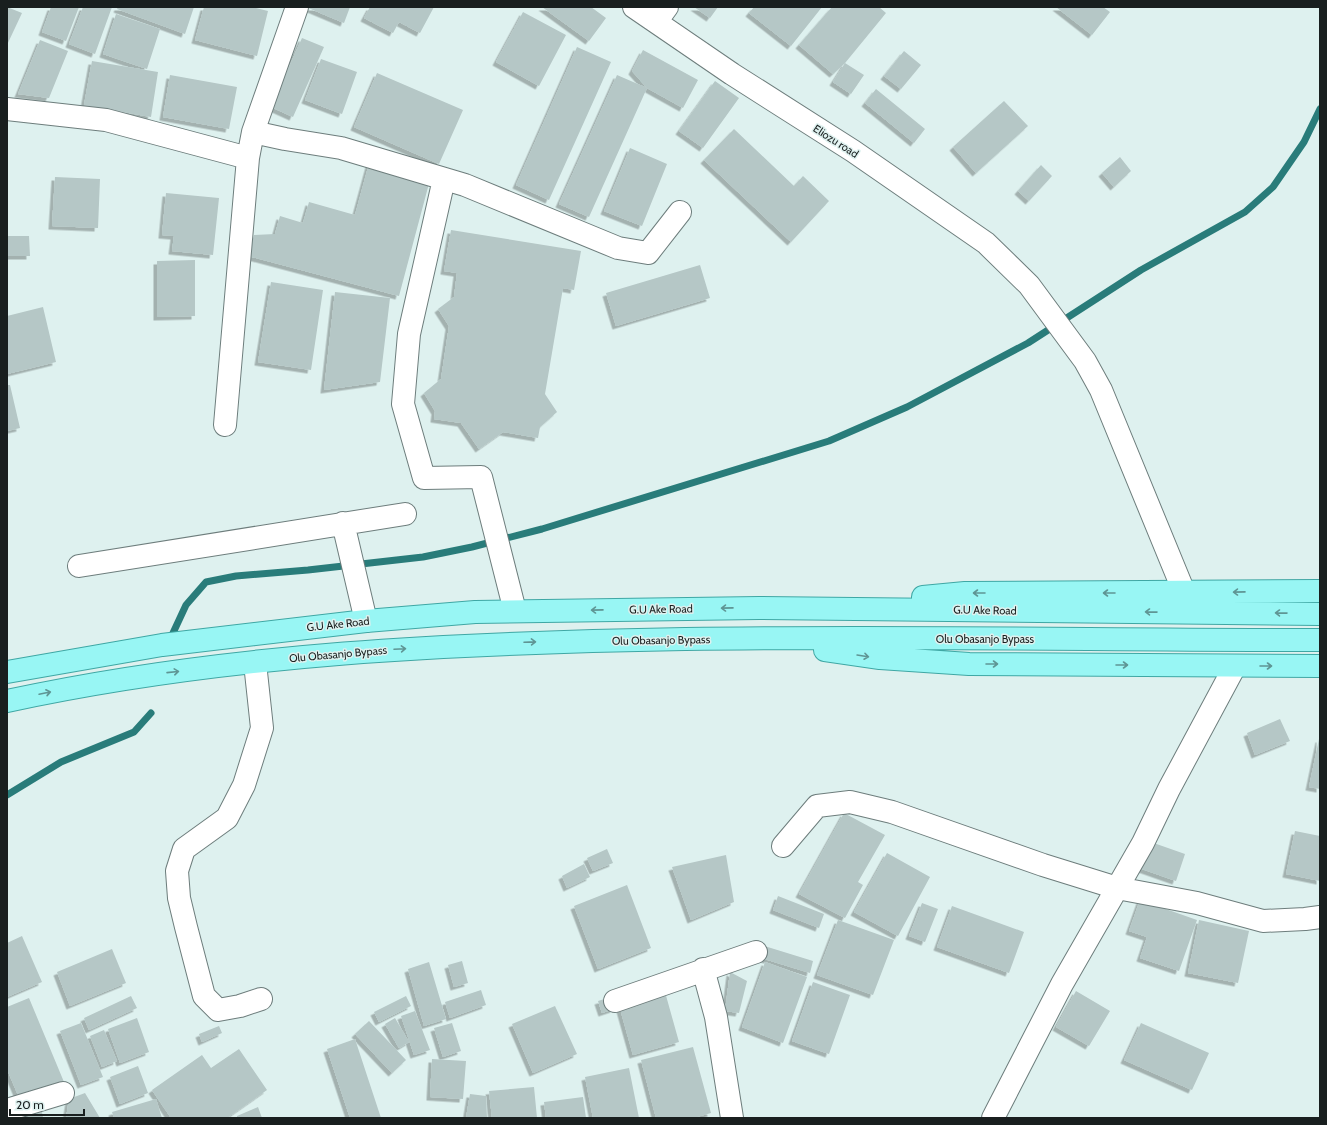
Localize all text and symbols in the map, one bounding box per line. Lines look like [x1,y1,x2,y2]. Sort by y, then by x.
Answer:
street label: Eliozu road [811,121,861,161]
one-way arrow [1233,588,1246,596]
one-way arrow [973,589,986,597]
one-way arrow [1103,589,1116,597]
street label: G.U Ake Road [629,601,693,617]
street label: G.U Ake Road [953,602,1017,618]
one-way arrow [721,604,734,612]
one-way arrow [591,606,604,614]
one-way arrow [1145,608,1158,616]
one-way arrow [1275,610,1288,617]
street label: G.U Ake Road [306,614,370,634]
street label: Olu Obasanjo Bypass [612,632,711,648]
street label: Olu Obasanjo Bypass [936,632,1035,646]
one-way arrow [523,639,536,646]
street label: Olu Obasanjo Bypass [288,643,388,665]
one-way arrow [393,645,406,653]
one-way arrow [856,652,869,660]
one-way arrow [985,660,998,668]
one-way arrow [1115,661,1128,669]
one-way arrow [1259,662,1272,670]
one-way arrow [166,668,179,676]
one-way arrow [38,689,51,697]
scale bar [10,1091,84,1117]
text: 20 m [16,1097,44,1112]

